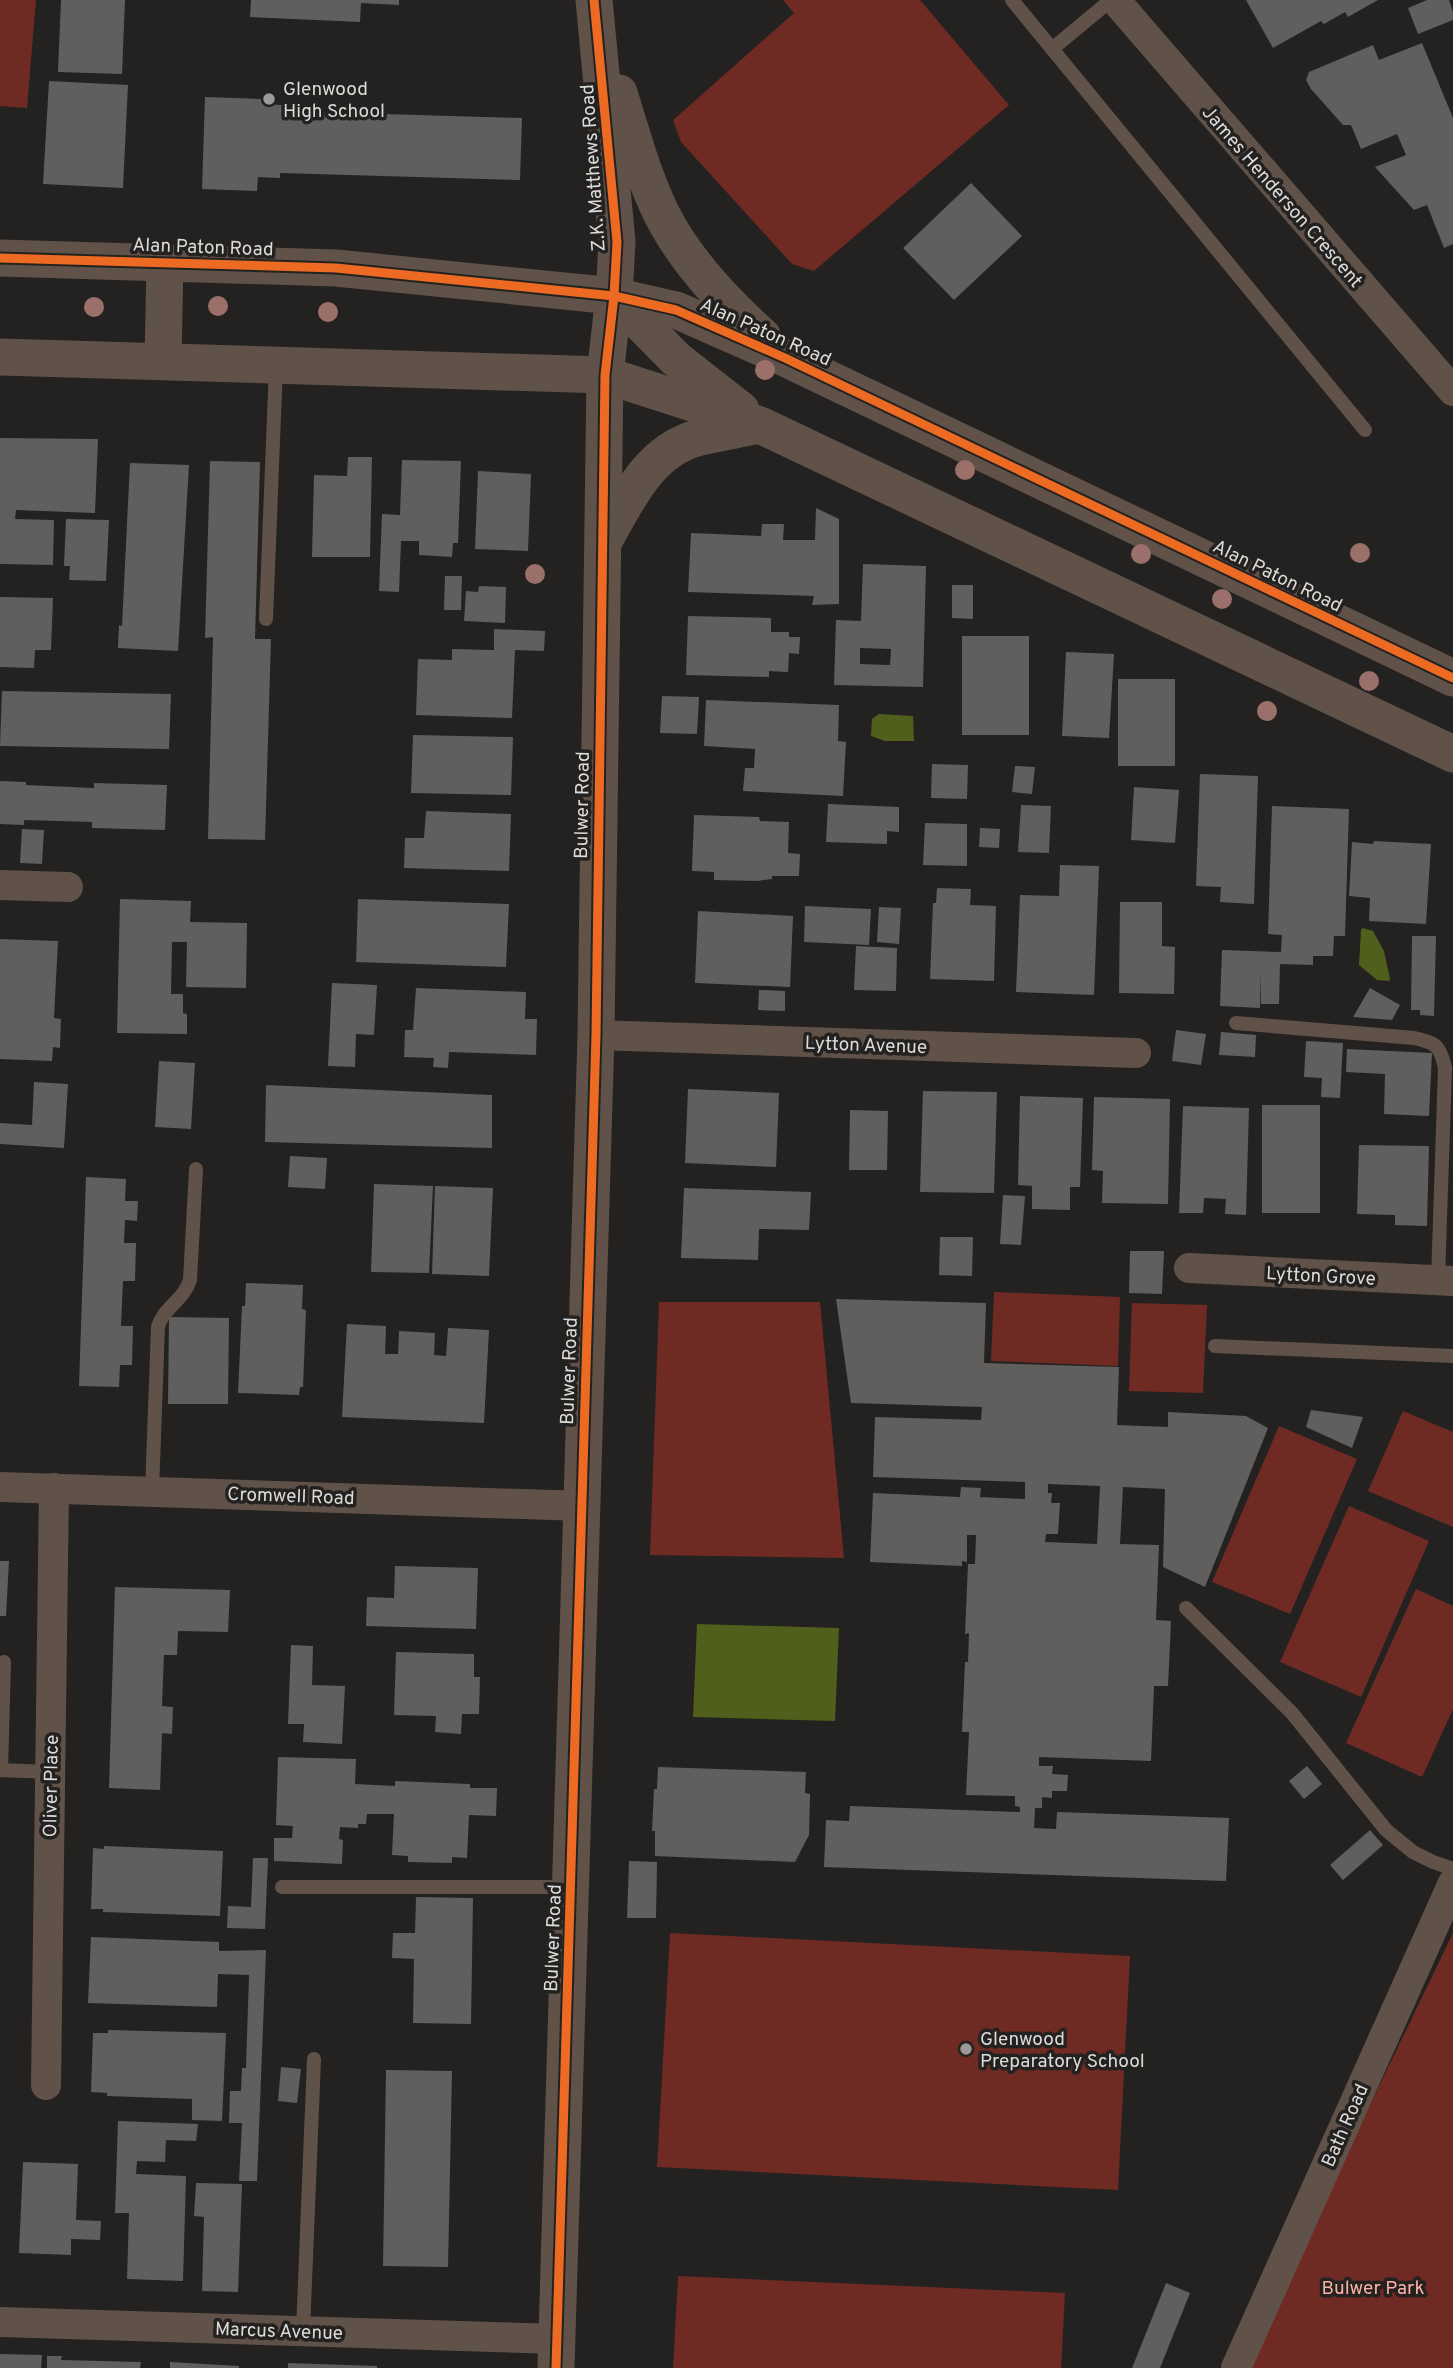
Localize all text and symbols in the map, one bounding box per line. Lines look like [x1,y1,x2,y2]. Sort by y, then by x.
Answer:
place label: Glenwood High School [283,78,385,124]
street label: Z.K. Matthews Road [576,83,612,252]
marker: Glenwood High School [261,91,277,107]
street label: James Henderson Crescent [1196,101,1367,293]
street label: Alan Paton Road [132,234,274,262]
street label: Alan Paton Road [696,293,835,373]
street label: Alan Paton Road [1208,535,1346,619]
street label: Bulwer Road [570,751,596,859]
street label: Lytton Avenue [804,1032,928,1060]
street label: Lytton Grove [1265,1262,1376,1292]
street label: Bulwer Road [556,1317,584,1425]
street label: Cromwell Road [227,1483,355,1511]
street label: Oliver Place [39,1734,65,1838]
street label: Bulwer Road [540,1884,568,1992]
place label: Glenwood Preparatory School [980,2028,1145,2074]
marker: Glenwood Preparatory School [958,2041,974,2057]
street label: Bath Road [1317,2081,1375,2171]
park label: Bulwer Park [1321,2277,1425,2301]
street label: Marcus Avenue [215,2318,343,2346]

